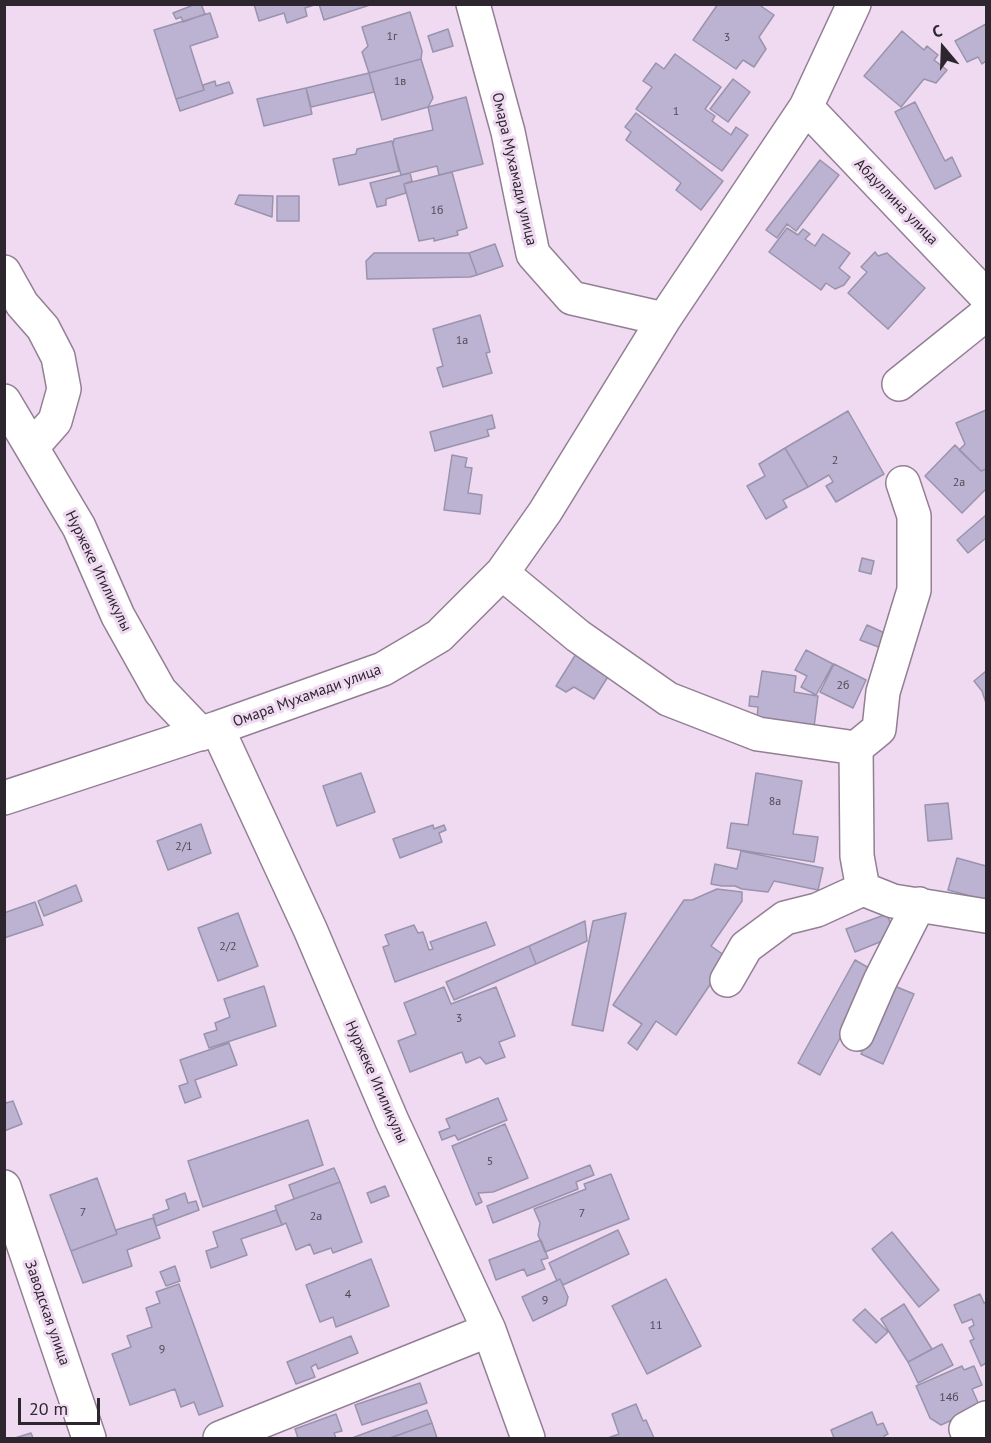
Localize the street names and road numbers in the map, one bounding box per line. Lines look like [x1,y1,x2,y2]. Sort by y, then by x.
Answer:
street label: Омара Мухамади улица [488,91,540,247]
street label: Абдуллина улица [850,155,942,249]
street label: Нуржеке Игиликулы [61,508,135,634]
street label: Омара Мухамади улица [230,661,384,731]
street label: Нуржеке Игиликулы [341,1018,411,1146]
street label: Заводская улица [21,1258,73,1368]

